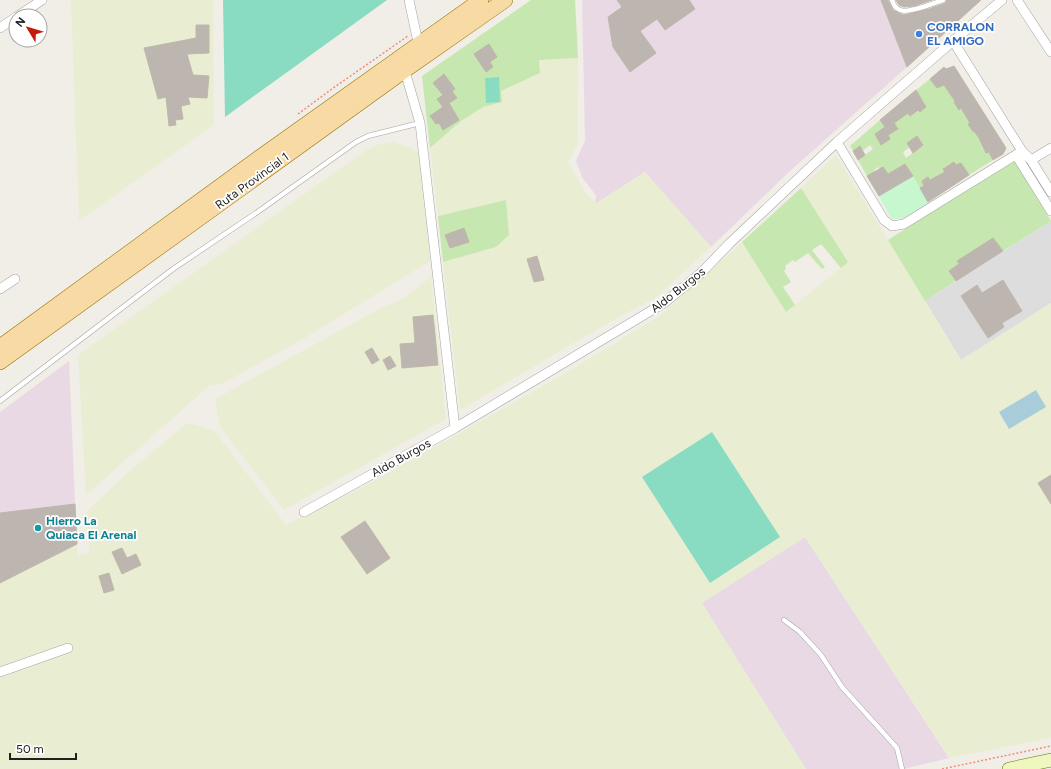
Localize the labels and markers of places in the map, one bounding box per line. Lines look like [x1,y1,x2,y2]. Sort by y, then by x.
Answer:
place label: CORRALON EL AMIGO [927,20,994,48]
marker: CORRALON EL AMIGO [914,29,924,39]
place label: Hierro La Quiaca El Arenal [46,514,136,542]
marker: Hierro La Quiaca El Arenal [33,523,43,533]

